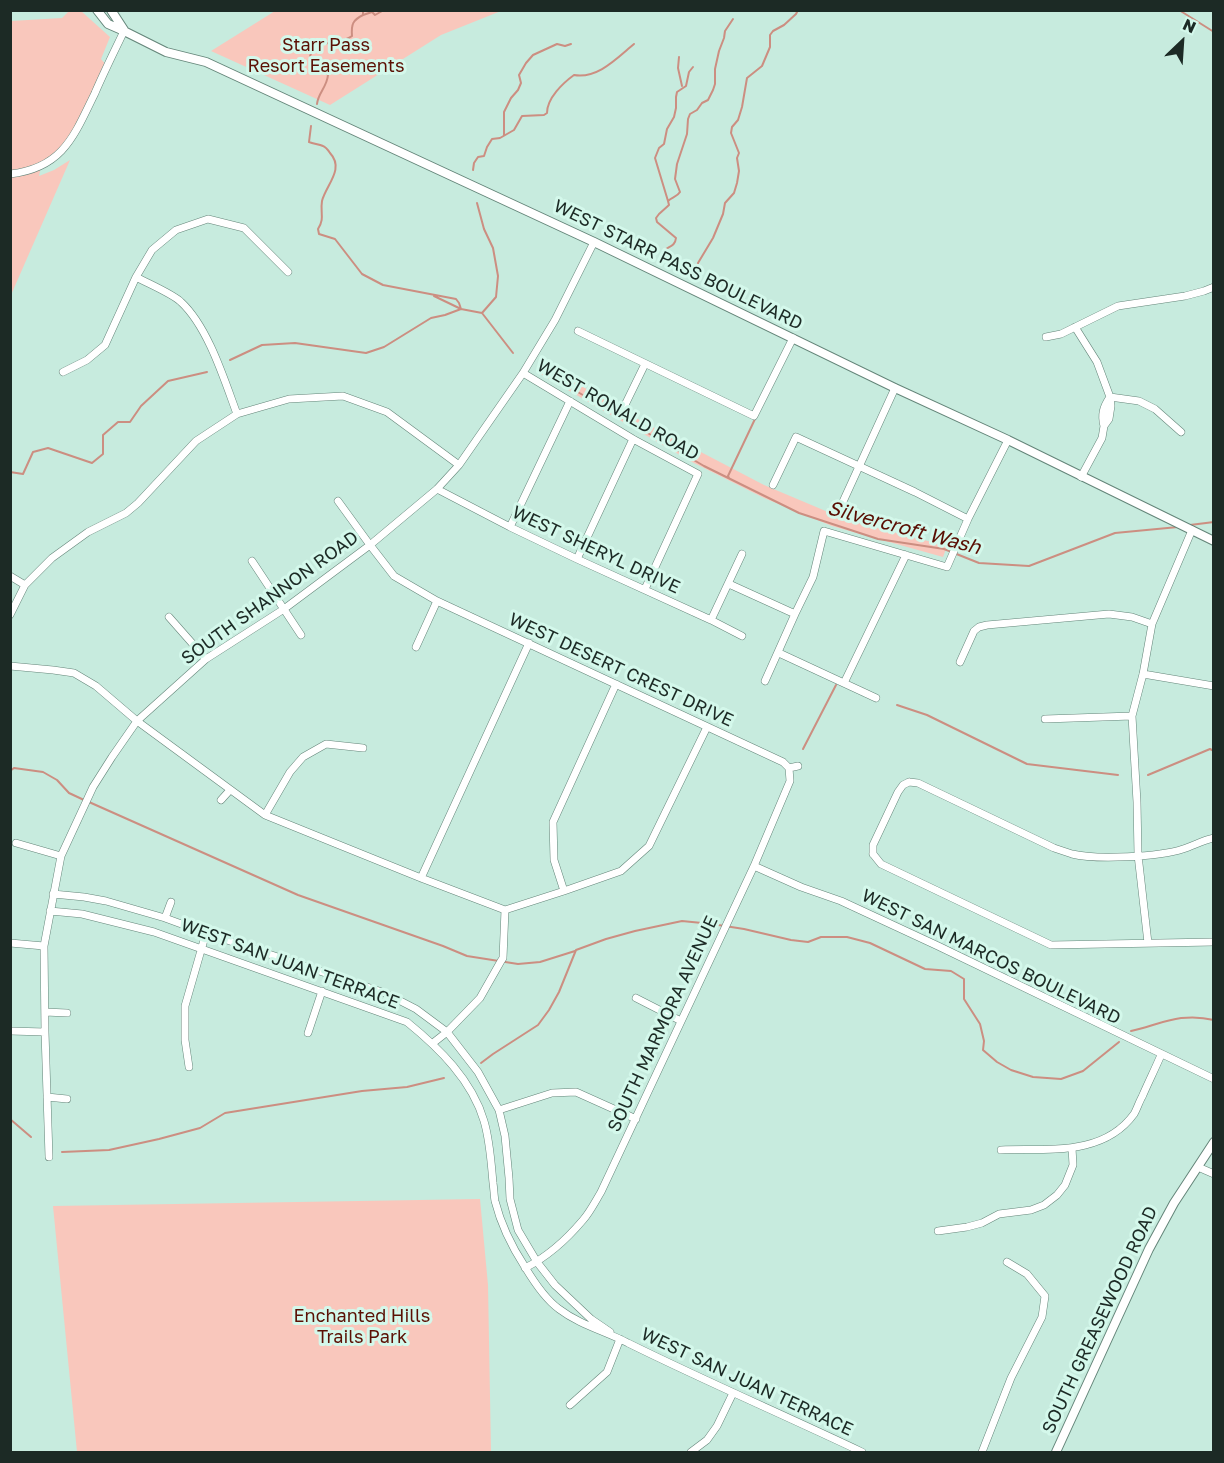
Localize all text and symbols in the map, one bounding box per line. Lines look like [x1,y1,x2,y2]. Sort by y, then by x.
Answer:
north arrow [1152,12,1212,72]
text: N [1180,14,1199,37]
park label: Starr Pass Resort Easements [248,34,404,76]
street label: WEST STARR PASS BOULEVARD [550,195,806,335]
street label: WEST RONALD ROAD [533,355,703,465]
water label: Silvercroft Wash [825,496,983,560]
street label: WEST SHERYL DRIVE [509,502,683,598]
street label: SOUTH SHANNON ROAD [177,527,363,669]
street label: WEST DESERT CREST DRIVE [505,608,737,732]
street label: WEST SAN MARCOS BOULEVARD [858,885,1124,1029]
street label: SOUTH MARMORA AVENUE [603,913,723,1135]
street label: WEST SAN JUAN TERRACE [178,914,402,1014]
street label: SOUTH GREASEWOOD ROAD [1038,1203,1162,1437]
park label: Enchanted Hills Trails Park [294,1305,430,1348]
street label: WEST SAN JUAN TERRACE [638,1323,856,1441]

